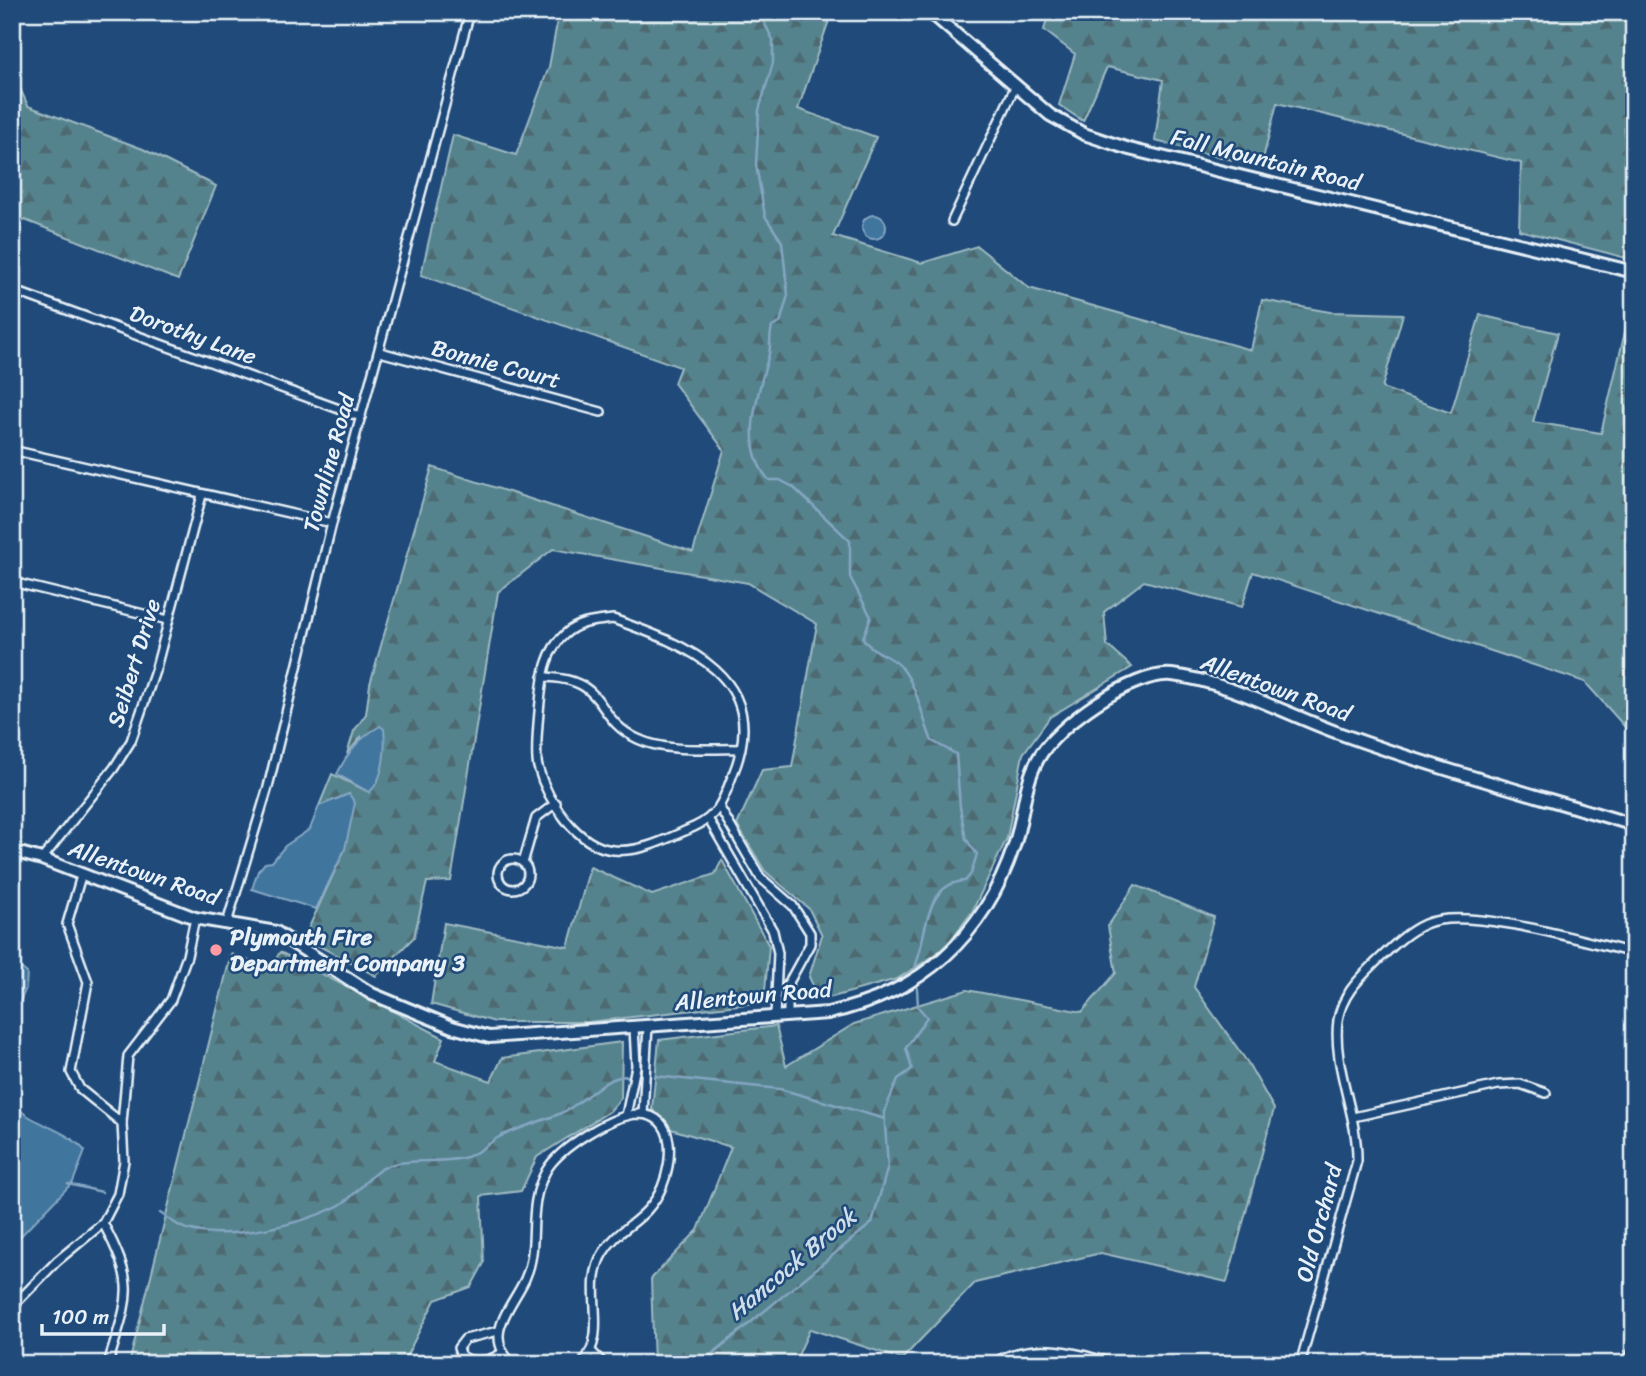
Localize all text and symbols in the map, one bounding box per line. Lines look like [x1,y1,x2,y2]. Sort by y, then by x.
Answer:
street label: Fall Mountain Road [1167,117,1367,204]
street label: Dorothy Lane [124,293,263,377]
street label: Bonnie Court [427,327,565,401]
street label: Townline Road [291,387,368,537]
street label: Seibert Drive [95,593,173,733]
street label: Allentown Road [1194,641,1359,735]
street label: Allentown Road [62,828,227,919]
place label: Plymouth Fire Department Company 3 [230,917,465,984]
marker: Plymouth Fire Department Company 3 [208,942,224,958]
street label: Allentown Road [672,969,835,1023]
street label: Old Orchard [1284,1158,1355,1287]
water label: Hancock Brook [718,1196,867,1331]
scale bar [42,1292,164,1336]
text: 100 m [52,1298,109,1336]

